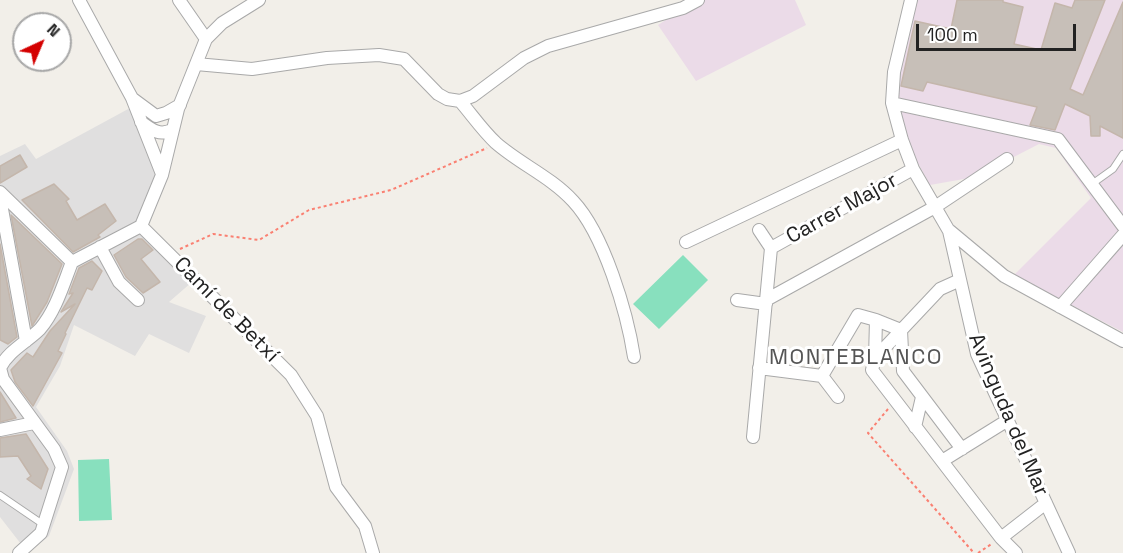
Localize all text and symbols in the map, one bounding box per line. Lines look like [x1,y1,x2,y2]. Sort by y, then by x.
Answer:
north arrow [12,12,72,72]
scale bar [919,12,1080,50]
text: N [42,19,65,41]
text: 100 m [927,23,978,46]
street label: Carrer Major [782,168,902,250]
street label: Camí de Betxí [168,252,284,368]
street label: Avinguda del Mar [962,330,1054,500]
district label: MONTEBLANCO [769,345,943,371]

